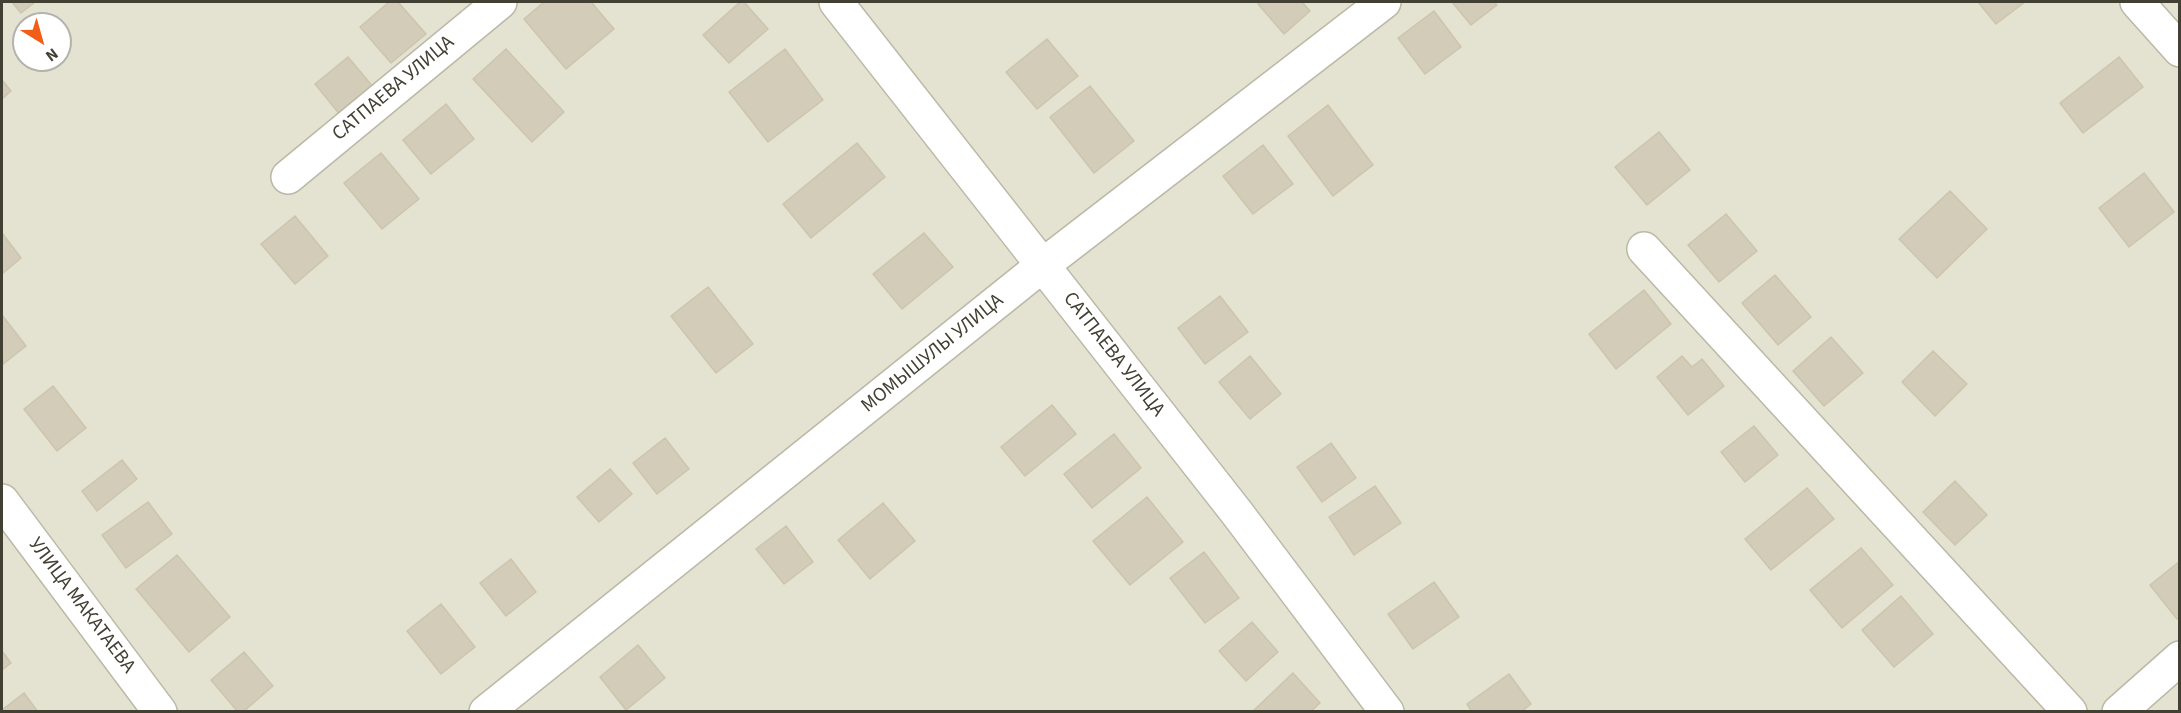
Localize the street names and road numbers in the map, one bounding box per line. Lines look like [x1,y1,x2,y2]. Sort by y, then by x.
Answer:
street label: САТПАЕВА УЛИЦА [328,31,460,147]
street label: САТПАЕВА УЛИЦА [1057,288,1169,422]
street label: МОМЫШУЛЫ УЛИЦА [857,289,1009,419]
street label: УЛИЦА МАКАТАЕВА [22,534,140,678]

